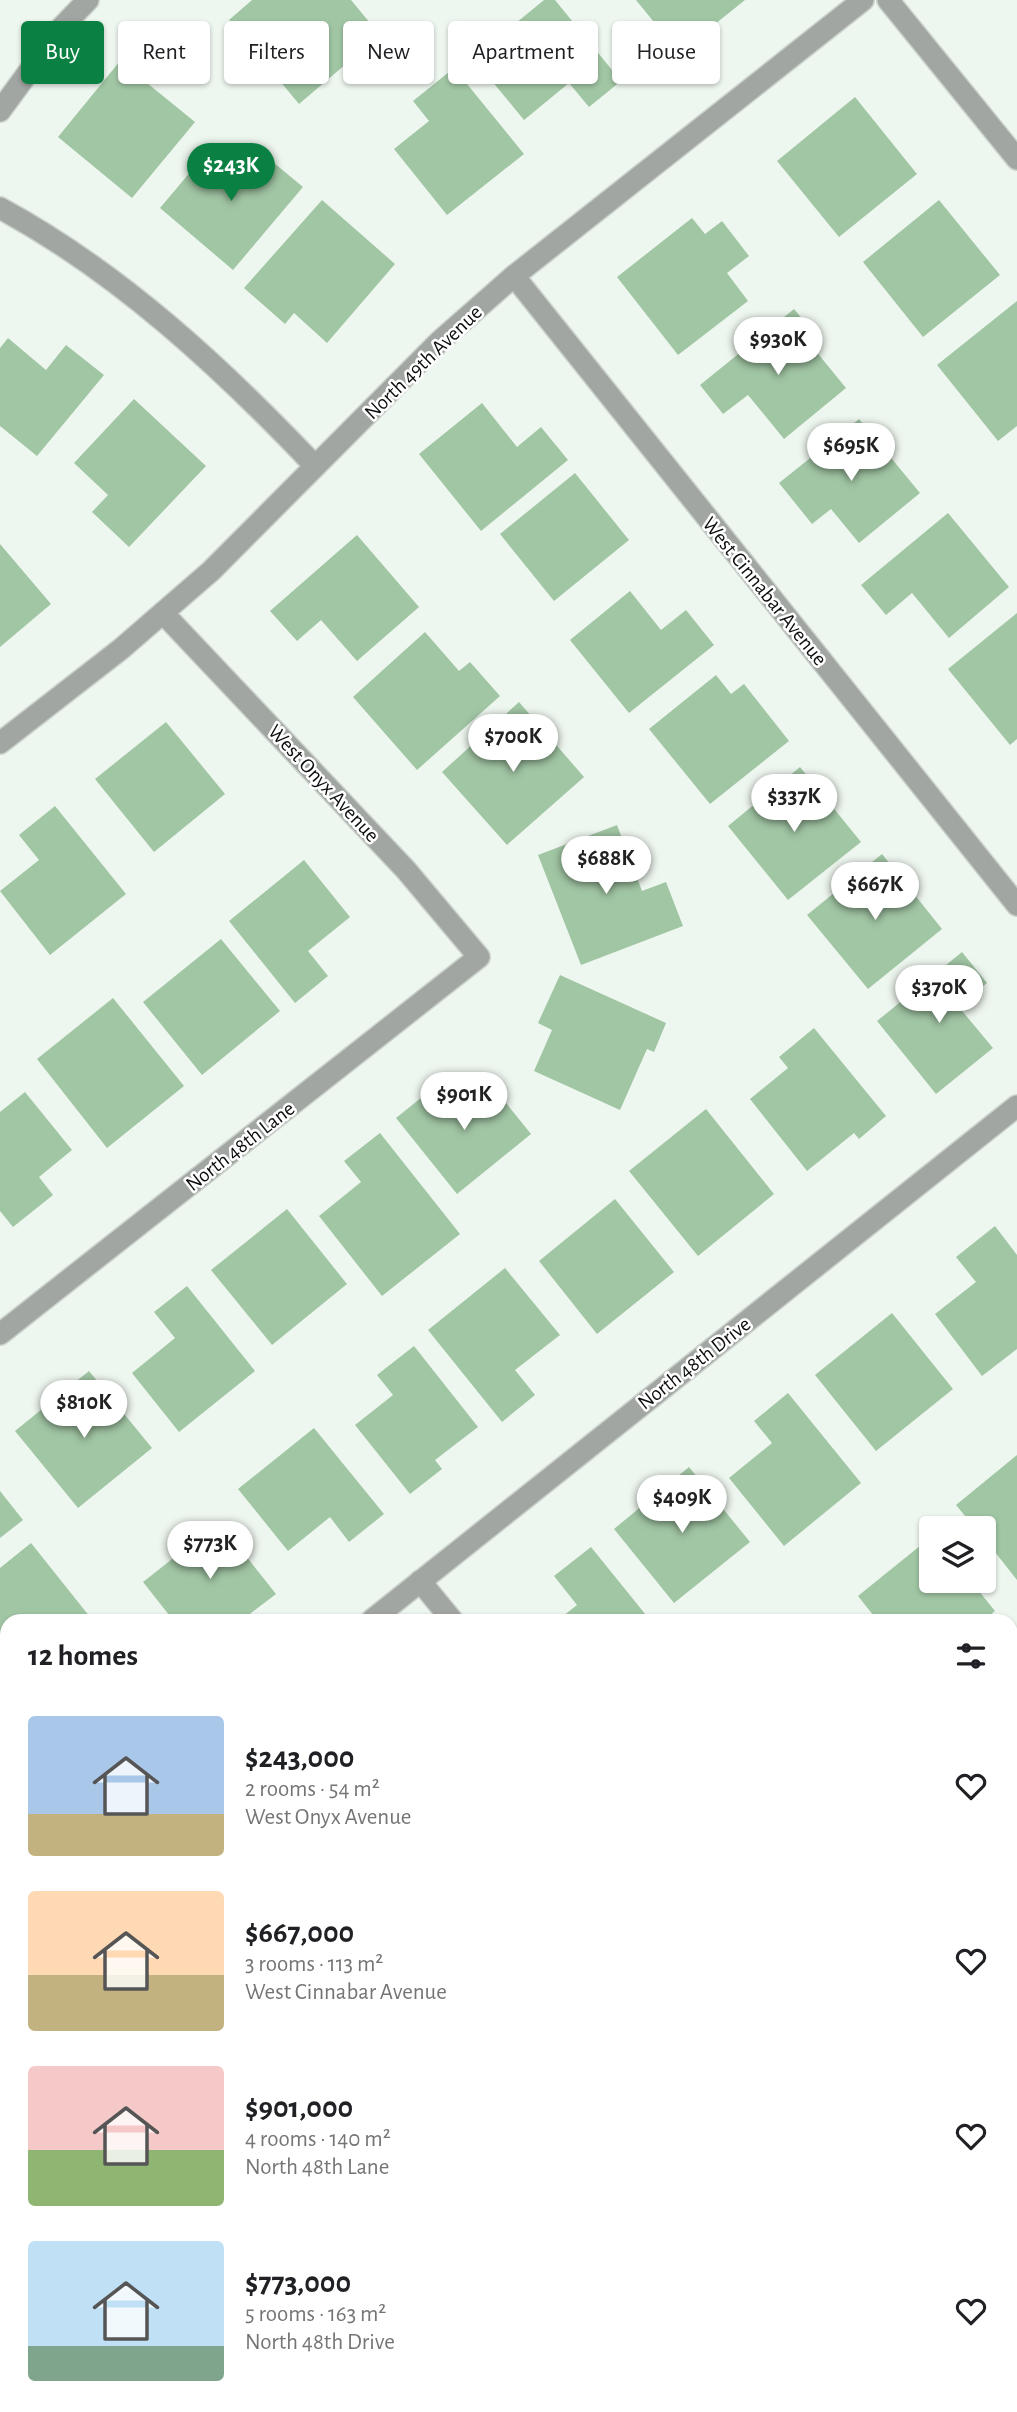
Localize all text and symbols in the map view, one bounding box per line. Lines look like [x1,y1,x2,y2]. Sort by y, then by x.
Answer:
chip: Buy [21,21,104,84]
chip: Rent [118,21,210,84]
chip: Filters [224,21,329,84]
chip: New [343,21,434,84]
chip: Apartment [448,21,598,84]
chip: House [612,21,720,84]
pin: $243K [182,144,280,203]
text: $243K [203,154,259,177]
street label: North 49th Avenue [361,301,486,423]
pin: $930K [729,318,827,377]
text: $930K [750,328,806,351]
pin: $695K [802,424,900,483]
text: $695K [823,434,879,457]
street label: West Cinnabar Avenue [698,513,831,670]
pin: $700K [464,714,562,774]
street label: West Onyx Avenue [264,721,383,846]
text: $700K [484,725,542,748]
pin: $337K [745,774,843,834]
text: $337K [767,785,821,808]
pin: $688K [557,836,655,896]
text: $688K [577,847,635,870]
pin: $667K [826,862,924,922]
text: $667K [847,873,903,896]
pin: $370K [890,965,988,1025]
text: $370K [911,976,967,999]
pin: $901K [415,1072,513,1132]
text: $901K [436,1083,492,1106]
street label: North 48th Lane [182,1098,299,1195]
street label: North 48th Drive [634,1313,755,1414]
pin: $810K [35,1380,133,1440]
text: $810K [56,1391,112,1414]
pin: $409K [633,1476,731,1535]
text: $409K [653,1486,711,1509]
map controls [919,1516,996,1593]
button: layers [919,1516,996,1593]
pin: $773K [161,1522,259,1581]
text: $773K [183,1532,237,1555]
icon: filters [952,1637,990,1675]
text: 12 homes [28,1641,138,1671]
text: $243,000 [245,1743,354,1773]
icon: home [84,1744,168,1828]
icon: heart [952,1767,990,1805]
text: 2 rooms · 54 m² [245,1778,380,1801]
text: West Onyx Avenue [245,1806,411,1829]
text: $667,000 [245,1918,354,1948]
icon: home [84,1919,168,2003]
icon: heart [952,1942,990,1980]
text: 3 rooms · 113 m² [245,1953,383,1976]
text: West Cinnabar Avenue [245,1981,447,2004]
text: $901,000 [245,2093,353,2123]
icon: home [84,2094,168,2178]
icon: heart [952,2117,990,2155]
text: 4 rooms · 140 m² [245,2128,391,2151]
text: North 48th Lane [245,2156,389,2179]
text: $773,000 [245,2268,351,2298]
icon: home [84,2269,168,2353]
icon: heart [952,2292,990,2330]
text: 5 rooms · 163 m² [245,2303,386,2326]
text: North 48th Drive [245,2331,395,2354]

